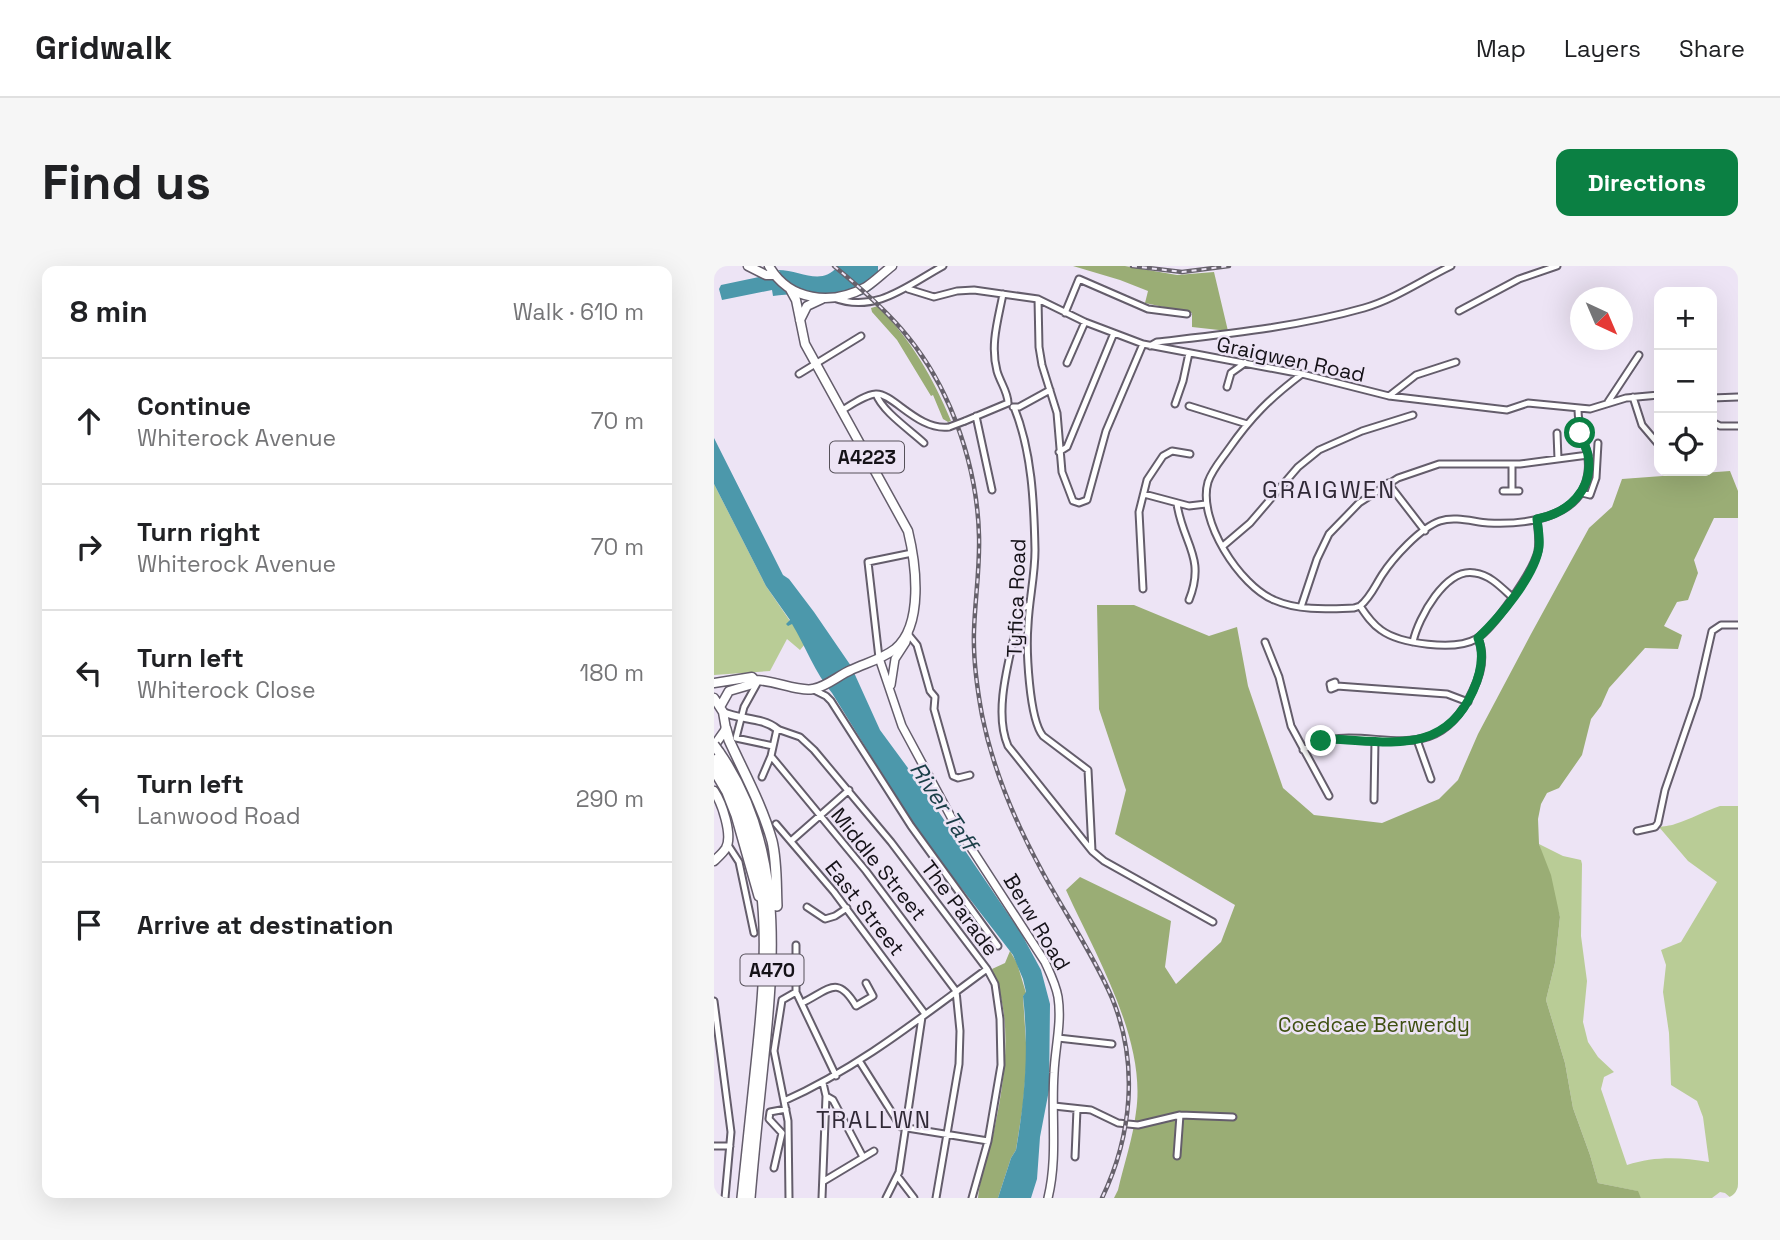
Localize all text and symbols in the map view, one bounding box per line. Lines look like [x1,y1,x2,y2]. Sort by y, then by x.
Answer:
text: Gridwalk [35,27,172,69]
text: Map [1476,33,1526,64]
text: Layers [1564,33,1641,64]
text: Share [1679,33,1745,64]
button: Directions [1556,149,1738,216]
text: Find us [42,151,211,213]
north arrow [1570,287,1633,350]
map controls [1654,287,1717,476]
button: + [1654,287,1717,350]
text: 8 min [70,292,148,331]
text: Walk · 610 m [513,297,644,327]
street label: Graigwen Road [1214,330,1368,388]
button: − [1654,350,1717,413]
text: Continue [137,389,251,423]
icon: ahead [70,402,108,440]
text: 70 m [591,406,644,436]
button: locate [1654,413,1717,476]
route start [1564,417,1595,448]
text: Whiterock Avenue [137,423,336,453]
road number: A4223 [830,442,904,472]
district label: GRAIGWEN [1262,474,1396,505]
text: Turn right [137,515,261,549]
icon: right [70,528,108,566]
text: 70 m [591,532,644,562]
street label: Tyfica Road [1000,538,1032,658]
text: Whiterock Avenue [137,549,336,579]
text: Turn left [137,641,244,675]
icon: left [70,654,108,692]
text: 180 m [580,658,644,688]
text: Whiterock Close [137,675,316,705]
route end [1305,725,1336,756]
water label: River Taff [903,756,987,859]
text: Turn left [137,767,244,801]
icon: left [70,780,108,818]
text: 290 m [576,784,644,814]
text: Lanwood Road [137,801,301,831]
street label: Middle Street [825,802,933,926]
street label: East Street [819,855,911,961]
street label: The Parade [915,855,1005,961]
street label: Berw Road [998,869,1076,975]
icon: arrive [70,906,108,944]
text: Arrive at destination [137,908,394,942]
road number: A470 [741,954,804,986]
park label: Coedcae Berwerdy [1278,1011,1470,1038]
district label: TRALLWN [816,1105,932,1135]

